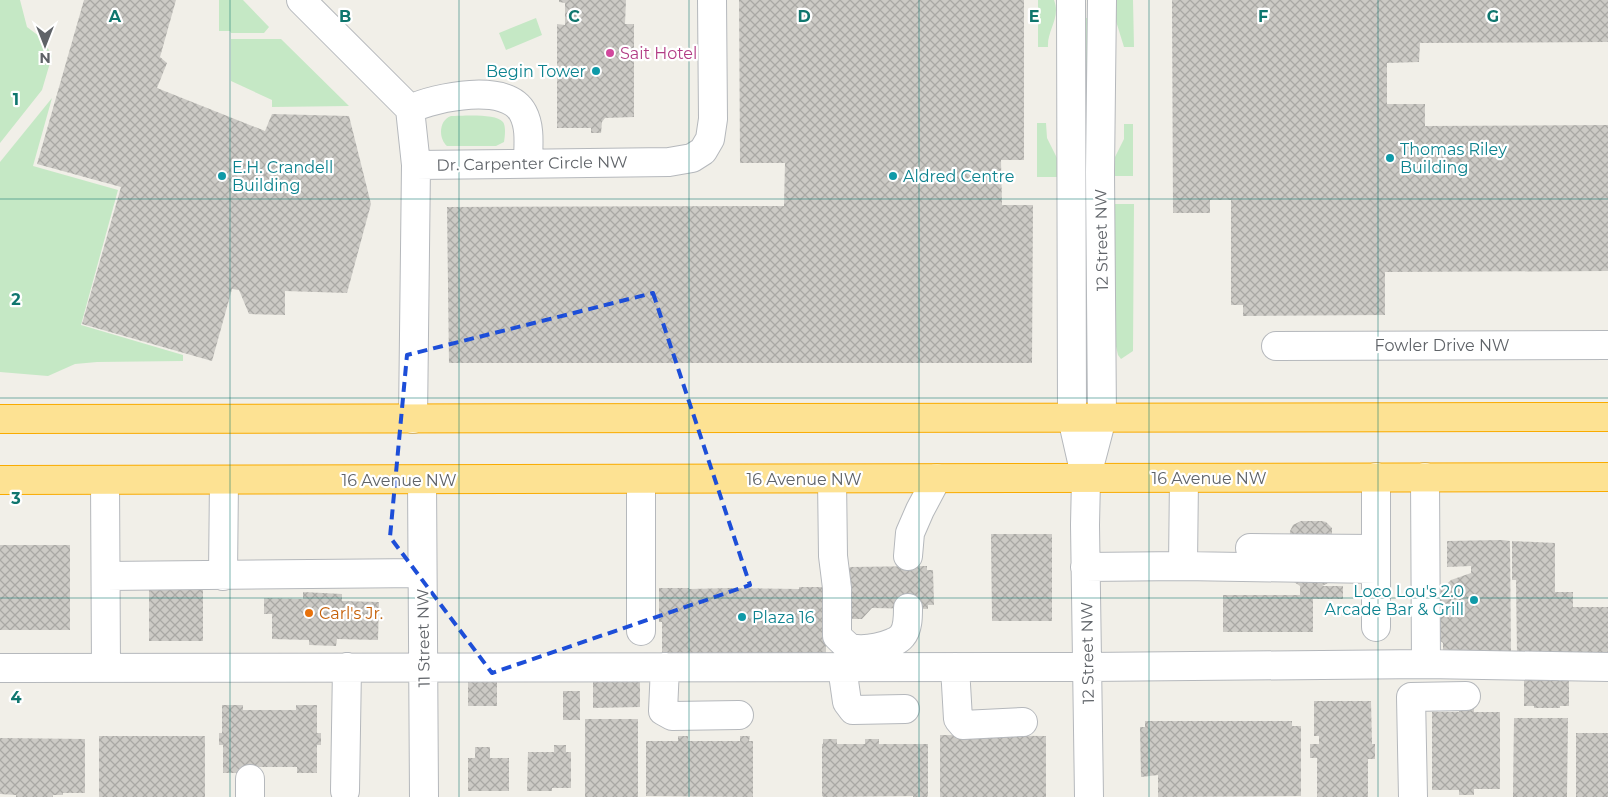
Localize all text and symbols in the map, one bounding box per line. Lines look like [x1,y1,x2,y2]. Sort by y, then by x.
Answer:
text: A [108,7,122,26]
text: B [339,7,351,26]
text: C [568,7,580,26]
text: D [797,7,811,26]
text: E [1029,7,1039,26]
text: F [1258,7,1268,26]
text: G [1487,7,1499,26]
north arrow [20,20,70,70]
place label: Sait Hotel [620,44,697,63]
marker: Sait Hotel [604,47,616,59]
text: N [39,49,51,67]
place label: Begin Tower [486,62,586,81]
marker: Begin Tower [590,65,602,77]
text: 1 [13,90,19,109]
place label: Thomas Riley Building [1400,140,1507,177]
street label: Dr. Carpenter Circle NW [436,152,628,175]
marker: Thomas Riley Building [1384,152,1396,164]
place label: E.H. Crandell Building [232,158,333,195]
place label: Aldred Centre [903,167,1014,186]
marker: E.H. Crandell Building [216,170,228,182]
marker: Aldred Centre [887,170,899,182]
street label: 12 Street NW [1091,189,1112,291]
text: 2 [11,290,21,309]
street label: Fowler Drive NW [1375,336,1510,355]
street label: 16 Avenue NW [1152,469,1267,488]
street label: 16 Avenue NW [747,470,862,489]
street label: 16 Avenue NW [342,471,457,490]
text: 3 [10,489,21,508]
place label: Loco Lou's 2.0 Arcade Bar & Grill [1325,582,1464,619]
street label: 11 Street NW [413,588,434,688]
marker: Loco Lou's 2.0 Arcade Bar & Grill [1468,594,1480,606]
street label: 12 Street NW [1077,602,1098,704]
place label: Carl's Jr. [319,604,383,623]
marker: Carl's Jr. [303,607,315,619]
place label: Plaza 16 [752,608,815,627]
marker: Plaza 16 [736,611,748,623]
text: 4 [10,688,22,707]

